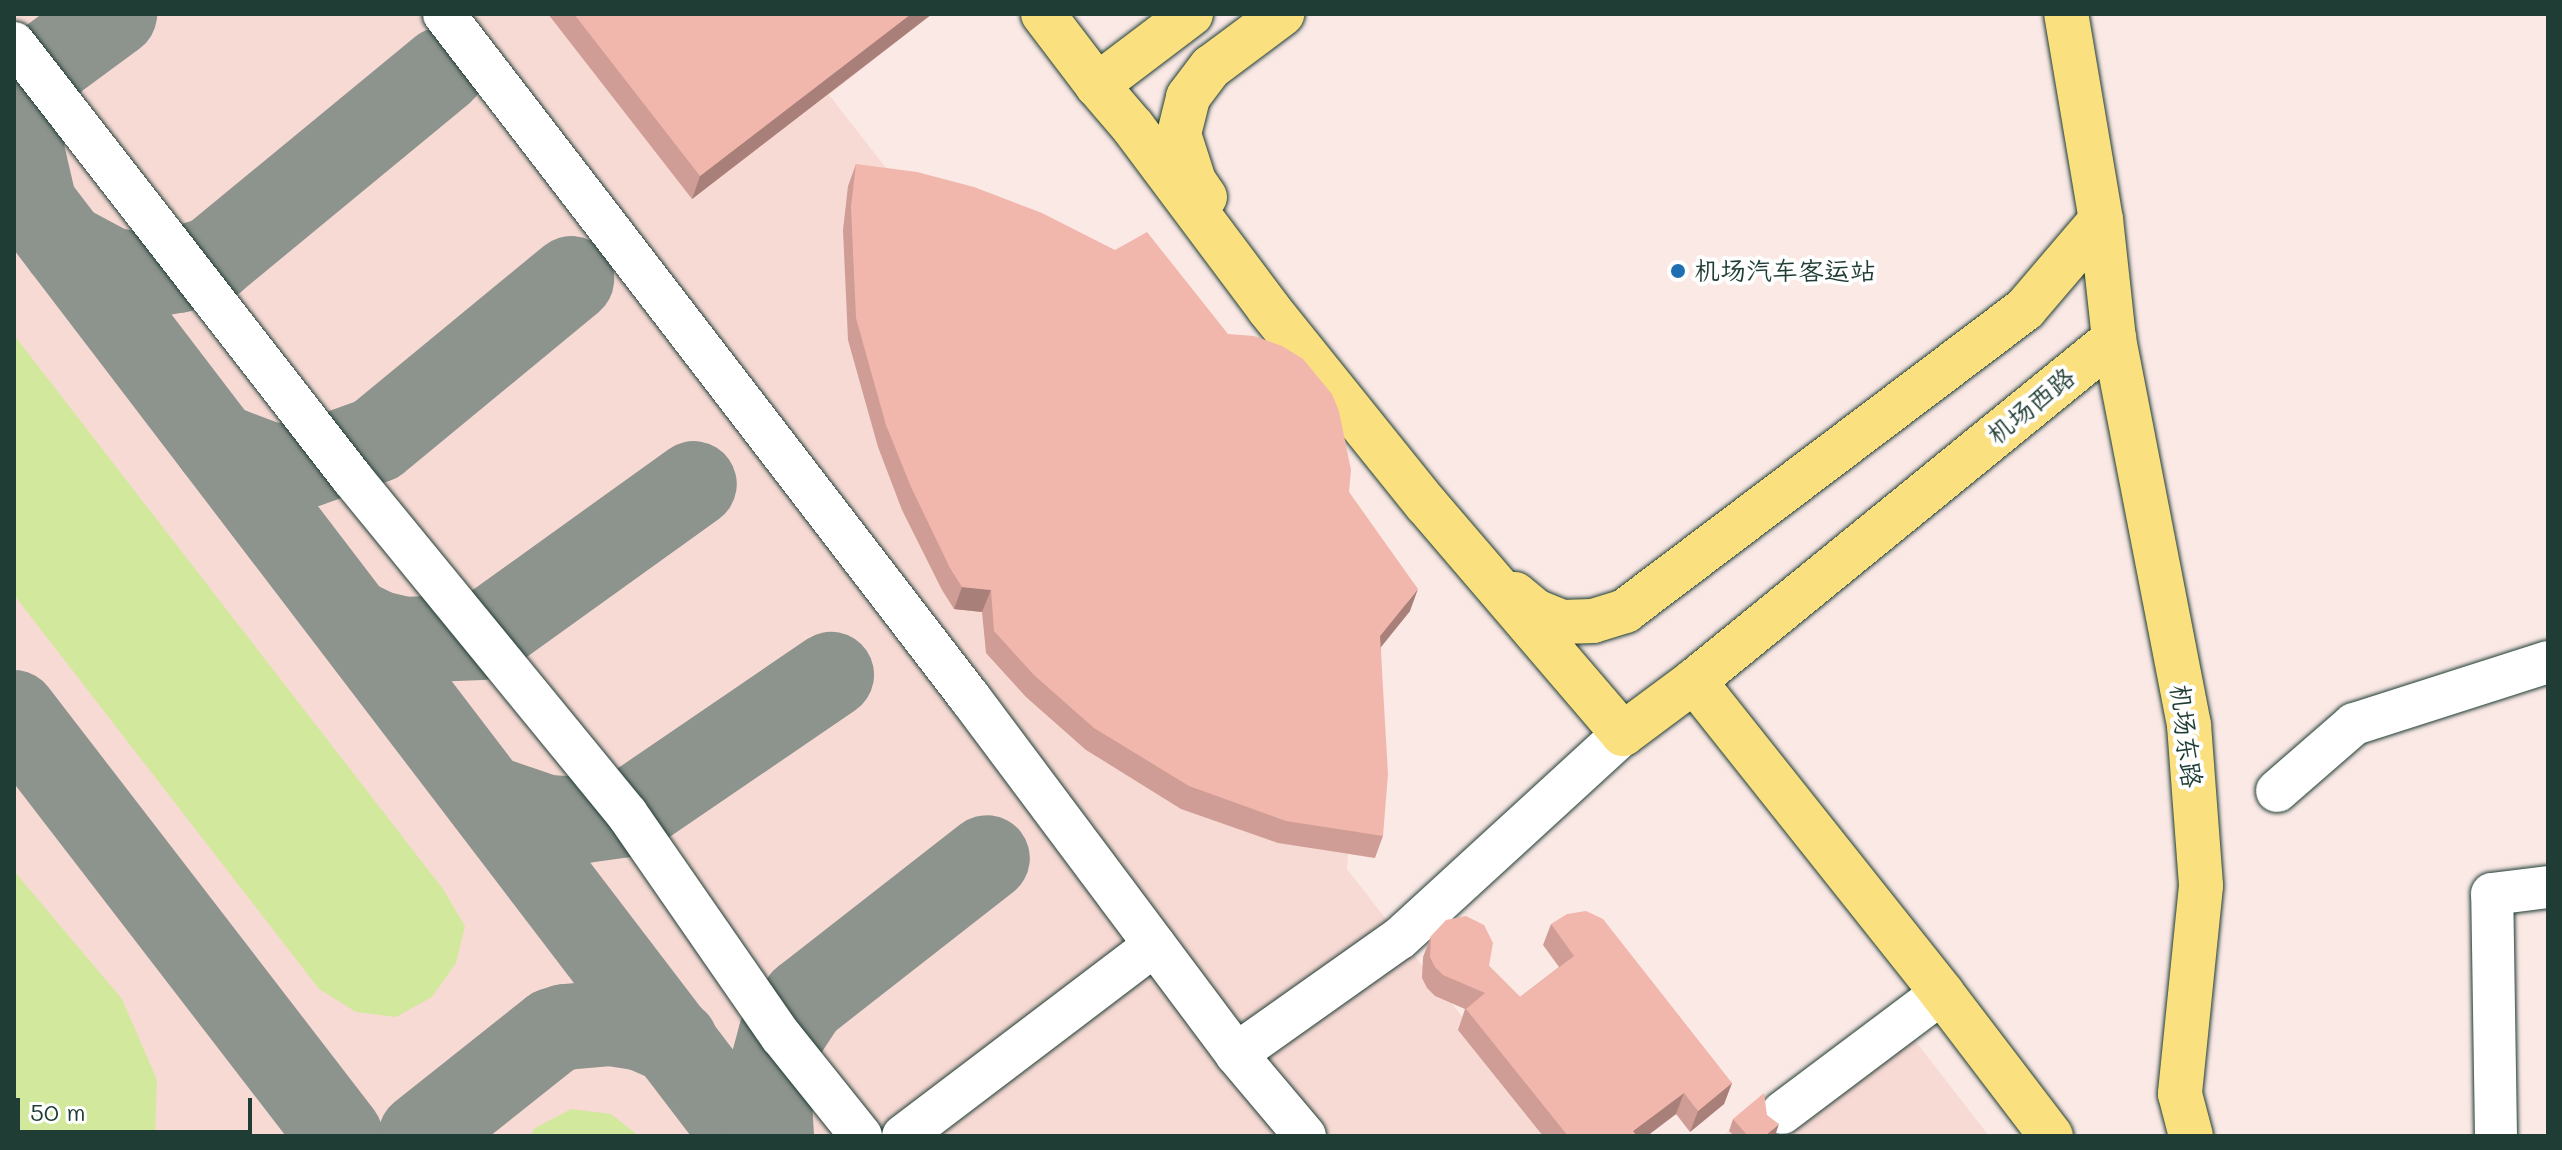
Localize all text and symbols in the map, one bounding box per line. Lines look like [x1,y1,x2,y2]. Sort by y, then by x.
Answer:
place label: 机场汽车客运站 [1694,255,1876,287]
marker: 机场汽车客运站 [1669,262,1687,280]
street label: 机场西路 [1981,361,2081,451]
street label: 机场东路 [2164,682,2208,790]
scale bar [20,1082,256,1132]
text: 50 m [30,1096,86,1127]

